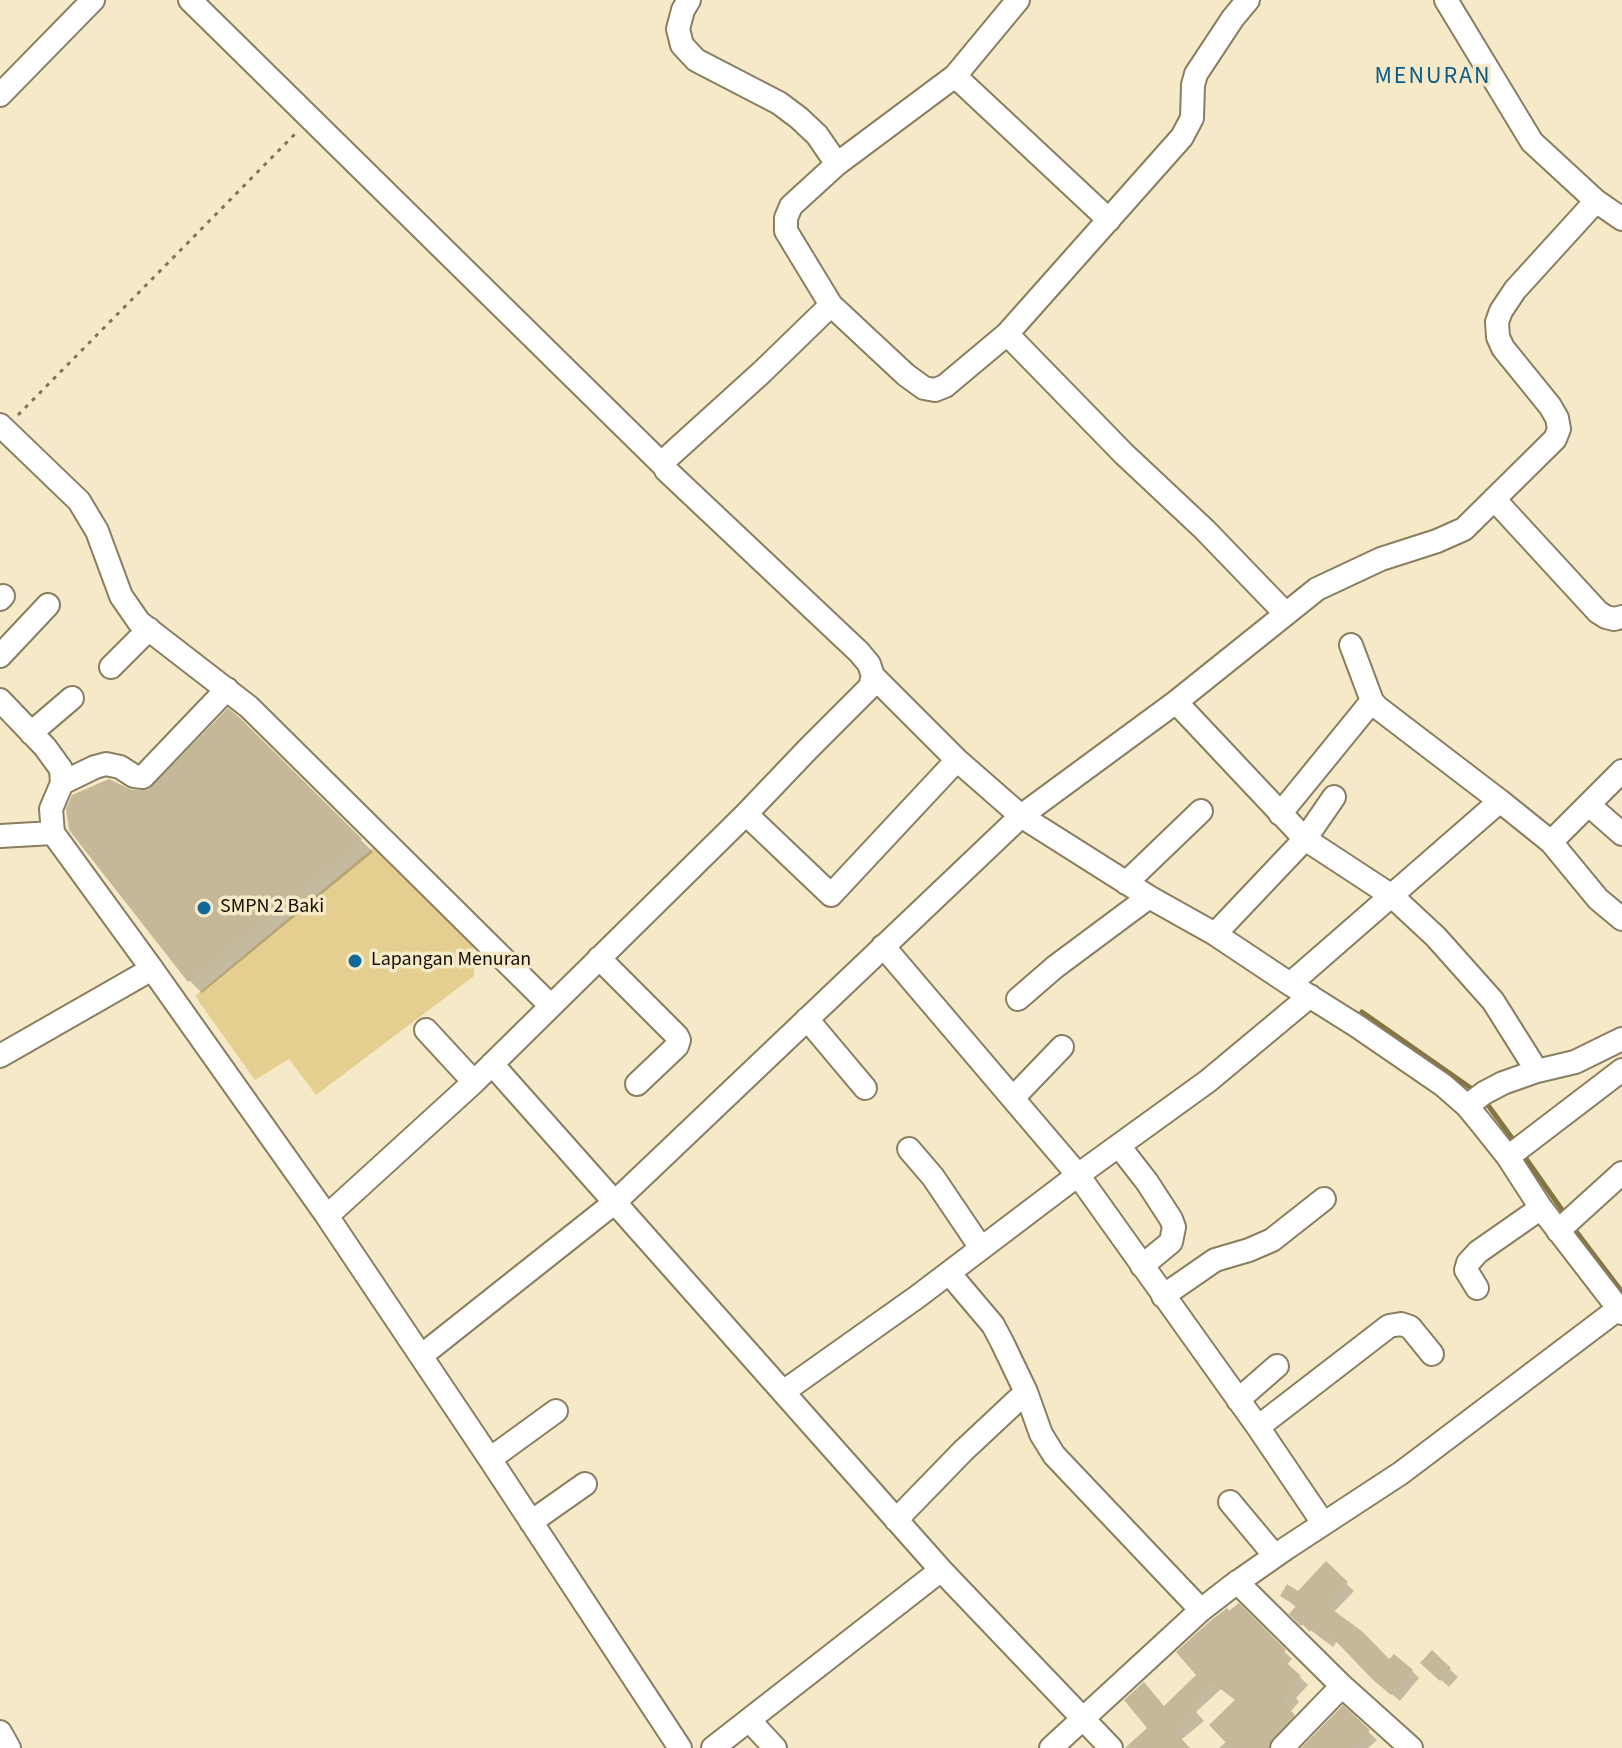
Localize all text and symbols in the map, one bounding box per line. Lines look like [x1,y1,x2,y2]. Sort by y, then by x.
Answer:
district label: MENURAN [1374,64,1492,92]
place label: SMPN 2 Baki [220,896,324,920]
marker: SMPN 2 Baki [195,899,213,917]
place label: Lapangan Menuran [371,949,531,973]
marker: Lapangan Menuran [346,952,364,970]

